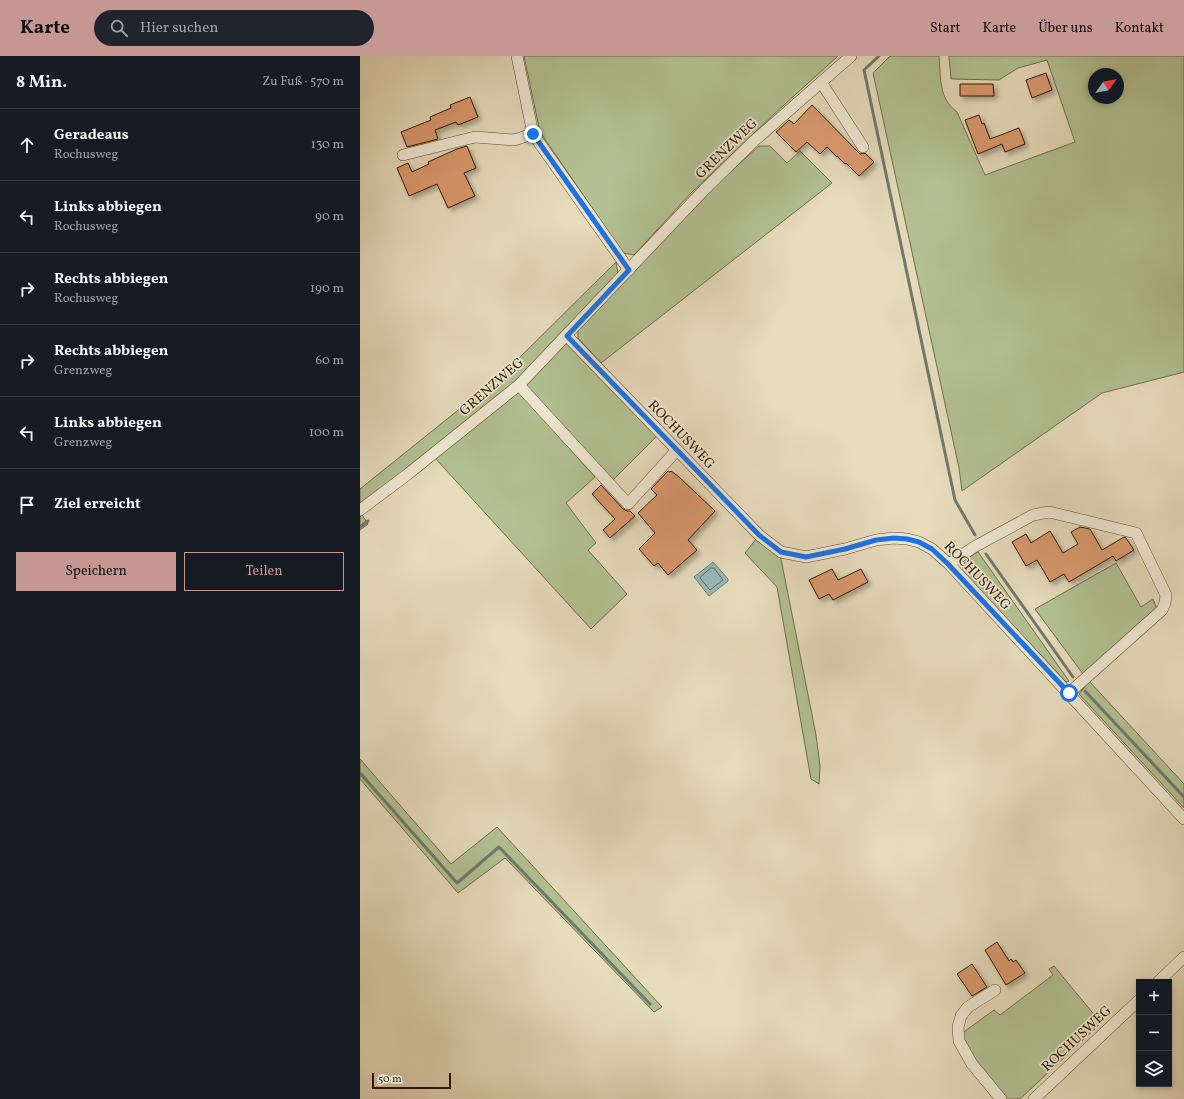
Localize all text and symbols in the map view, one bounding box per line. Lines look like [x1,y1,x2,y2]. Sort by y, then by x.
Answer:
search box [94,10,374,46]
text: Karte [20,15,70,41]
icon: search [108,17,130,39]
text: Hier suchen [140,18,218,39]
text: Start [930,19,960,38]
text: Karte [982,19,1016,38]
text: Über uns [1038,19,1093,38]
text: Kontakt [1115,19,1164,38]
north arrow [1088,68,1124,104]
text: 8 Min. [16,71,67,94]
text: Zu Fuß · 570 m [262,73,344,91]
street label: GRENZWEG [692,115,762,184]
text: Geradeaus [54,125,129,146]
route end [524,125,542,143]
icon: ahead [16,134,38,156]
text: 130 m [311,136,344,154]
text: Rochusweg [54,146,118,164]
text: Links abbiegen [54,197,162,218]
icon: left [16,206,38,228]
text: 90 m [315,208,344,226]
text: Rochusweg [54,218,118,236]
text: Rechts abbiegen [54,269,169,290]
icon: right [16,278,38,300]
text: 190 m [310,280,344,298]
text: Rochusweg [54,290,118,308]
text: Rechts abbiegen [54,341,169,362]
icon: right [16,350,38,372]
text: 60 m [316,352,344,370]
street label: GRENZWEG [456,354,528,420]
text: Grenzweg [54,362,112,380]
street label: ROCHUSWEG [643,396,719,474]
text: Links abbiegen [54,413,162,434]
icon: left [16,422,38,444]
text: 100 m [309,424,344,442]
text: Grenzweg [54,434,112,452]
icon: arrive [16,494,38,516]
text: Ziel erreicht [54,494,141,515]
street label: ROCHUSWEG [939,537,1015,615]
button: Speichern [16,552,176,591]
button: Teilen [184,552,344,591]
route start [1060,684,1078,702]
map controls [1136,979,1172,1087]
button: + [1136,979,1172,1015]
street label: ROCHUSWEG [1038,1002,1116,1076]
button: − [1136,1015,1172,1051]
button: layers [1136,1051,1172,1087]
scale bar [372,1071,451,1090]
text: 50 m [378,1072,402,1087]

